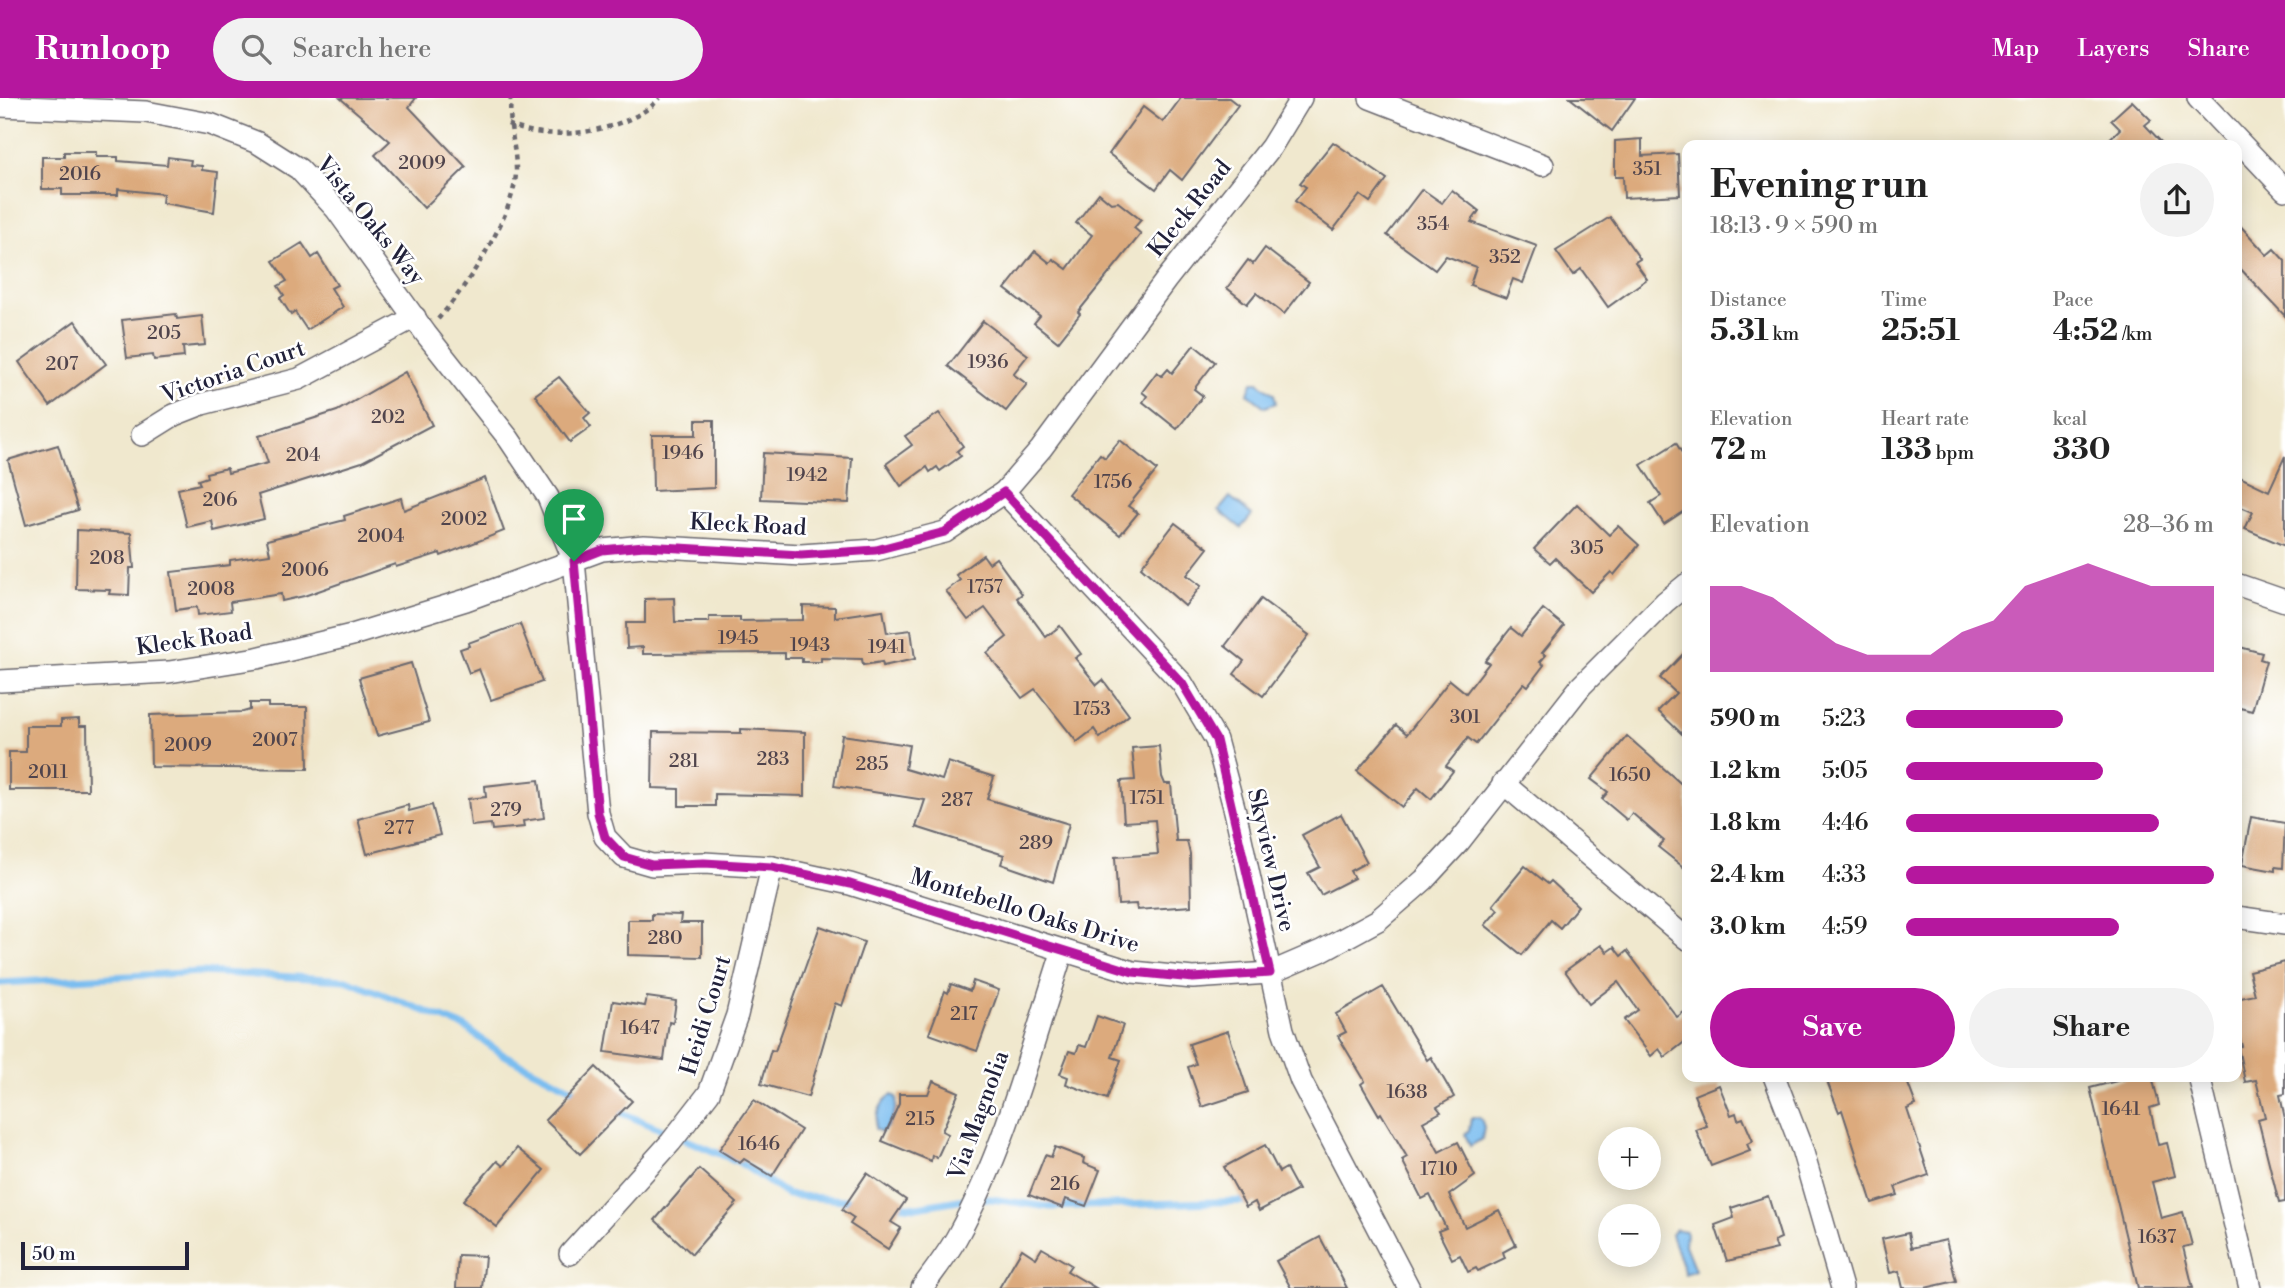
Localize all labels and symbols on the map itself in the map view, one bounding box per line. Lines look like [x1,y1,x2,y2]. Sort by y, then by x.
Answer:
street label: Vista Oaks Way [309,150,431,291]
house number: 2009 [398,151,446,175]
street label: Kleck Road [1142,154,1237,263]
house number: 351 [1632,157,1662,181]
house number: 2016 [59,162,101,186]
house number: 354 [1417,212,1449,236]
house number: 352 [1489,245,1521,269]
house number: 205 [147,321,181,345]
street label: Victoria Court [157,334,309,410]
house number: 1936 [967,350,1009,374]
house number: 207 [46,352,79,376]
house number: 202 [371,405,405,429]
house number: 1946 [662,441,704,465]
house number: 204 [286,443,320,467]
house number: 1942 [786,463,828,487]
house number: 1756 [1094,470,1132,494]
house number: 206 [203,488,237,512]
pin [544,489,604,561]
house number: 2002 [441,507,487,531]
street label: Kleck Road [689,508,807,542]
house number: 2004 [357,524,405,548]
house number: 305 [1570,536,1604,560]
house number: 208 [89,546,125,570]
house number: 2006 [281,558,329,582]
house number: 1757 [967,575,1003,599]
house number: 2008 [187,577,235,601]
street label: Kleck Road [134,618,254,662]
house number: 1945 [718,626,758,650]
house number: 1943 [790,633,830,657]
house number: 1941 [868,635,906,659]
house number: 1753 [1073,697,1111,721]
house number: 301 [1450,705,1480,729]
house number: 2007 [252,728,298,752]
house number: 2009 [164,733,212,757]
house number: 283 [757,747,789,771]
house number: 281 [669,749,699,773]
house number: 285 [856,752,888,776]
house number: 2011 [28,760,68,784]
house number: 1650 [1609,763,1651,787]
house number: 1751 [1129,786,1165,810]
street label: Skyview Drive [1241,786,1301,934]
house number: 287 [941,788,973,812]
house number: 279 [490,798,522,822]
house number: 277 [384,816,414,840]
house number: 289 [1019,831,1053,855]
street label: Montebello Oaks Drive [907,863,1143,959]
house number: 280 [647,926,683,950]
street label: Heidi Court [675,952,737,1078]
house number: 217 [950,1002,978,1026]
house number: 1647 [620,1016,660,1040]
street label: Via Magnolia [942,1046,1015,1185]
house number: 1638 [1386,1080,1428,1104]
house number: 1641 [2102,1097,2140,1121]
house number: 215 [905,1107,935,1131]
house number: 1646 [738,1132,780,1156]
house number: 1710 [1420,1157,1458,1181]
house number: 216 [1050,1172,1080,1196]
house number: 1637 [2138,1225,2177,1249]
scale bar [21,1239,189,1271]

